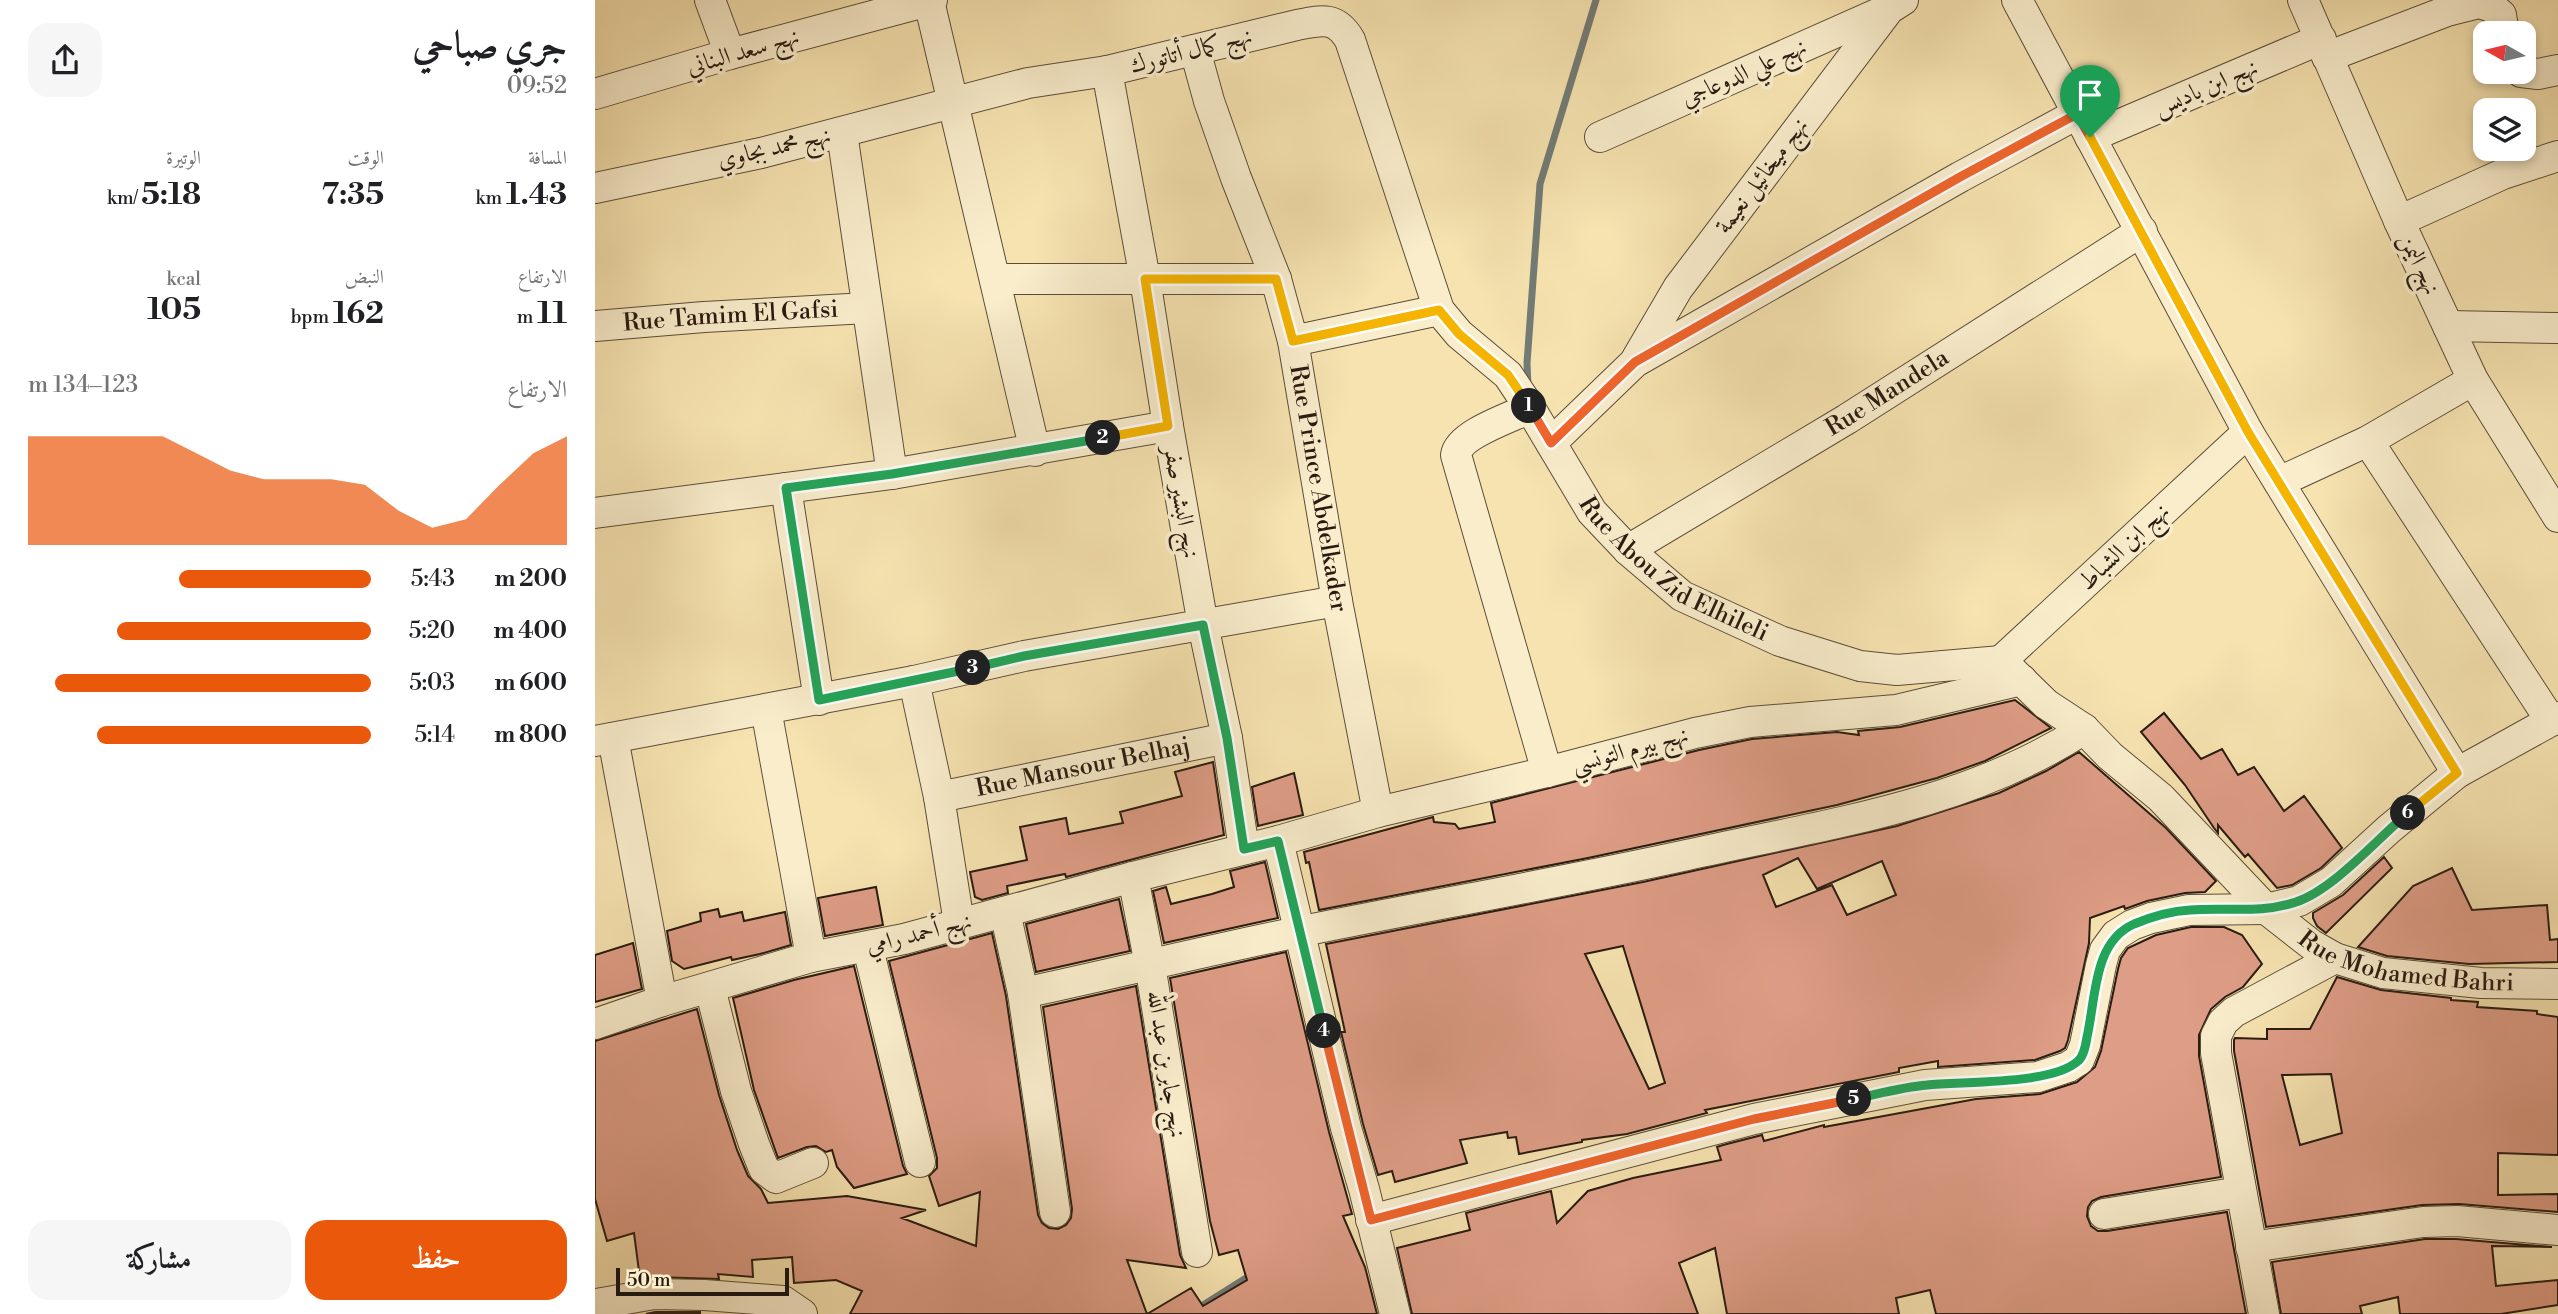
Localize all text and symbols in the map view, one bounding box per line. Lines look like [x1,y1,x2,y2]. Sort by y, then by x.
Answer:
street label: نهج كمال أتاتورك [1126,18,1257,86]
north arrow [2473,21,2536,84]
map controls [2473,21,2536,161]
text: جري صباحي [413,22,567,69]
street label: نهج سعد البناني [683,22,804,87]
button: share [28,23,102,97]
street label: نهج علي الدوعاجي [1677,32,1814,120]
street label: نهج ابن باديس [2149,53,2265,128]
pin [2060,65,2120,137]
text: 09:52 [507,72,567,100]
icon: arrive [2071,76,2109,114]
button: layers [2473,98,2536,161]
street label: نهج ميخائيل نعيمة [1709,112,1819,243]
street label: نهج محمد بجاوي [714,120,835,180]
text: الوتيرة [166,146,201,170]
text: الوقت [348,146,384,170]
text: المسافة [528,146,567,170]
text: 5:18 [141,176,201,214]
text: 7:35 [322,176,384,214]
text: 1.43 [506,176,567,214]
text: /km [107,186,141,210]
text: km [475,186,506,210]
street label: نهج اليمن [2387,228,2446,302]
text: النبض [345,265,384,289]
text: الارتفاع [518,265,567,289]
text: kcal [167,267,201,291]
text: 105 [147,291,201,329]
text: 162 [333,295,384,333]
text: 11 [537,295,567,333]
street label: Rue Tamim El Gafsi [622,295,839,339]
text: bpm [291,305,333,329]
text: m [517,305,537,329]
street label: Rue Mandela [1820,343,1955,443]
street label: Rue Prince Abdelkader [1282,363,1354,615]
text: 123–134 m [28,371,138,399]
text: الارتفاع [507,376,567,404]
pin: 1 [1511,388,1546,424]
text: 1 [1524,393,1533,417]
pin: 2 [1085,420,1121,456]
text: 2 [1097,425,1108,449]
street label: نهج البشير صفر [1151,440,1206,562]
street label: Rue Abou Zid Elhileli [1571,492,1773,649]
street label: نهج ابن الشباط [2072,497,2180,601]
text: 5:43 [411,565,455,593]
text: 200 m [495,565,567,593]
text: 5:20 [409,617,455,645]
text: 400 m [494,617,567,645]
pin: 3 [955,650,991,686]
text: 3 [967,655,978,679]
text: 5:03 [409,669,455,697]
text: 600 m [494,669,567,697]
street label: نهج بيرم التونسي [1568,720,1693,786]
text: 5:14 [414,721,455,749]
text: 800 m [494,721,567,749]
street label: Rue Mansour Belhaj [973,731,1193,804]
pin: 6 [2391,796,2425,830]
text: 6 [2402,800,2413,824]
street label: نهج أحمد رامي [862,903,976,966]
street label: Rue Mohamed Bahri [2292,925,2514,998]
street label: نهج جابر بن عبد الله [1135,987,1197,1141]
pin: 4 [1307,1014,1341,1048]
text: 4 [1317,1018,1330,1042]
pin: 5 [1837,1082,1871,1116]
text: 5 [1848,1086,1859,1110]
button: مشاركة [28,1220,291,1300]
button: حفظ [305,1220,567,1300]
scale bar [616,1265,789,1297]
text: 50 m [627,1268,671,1292]

